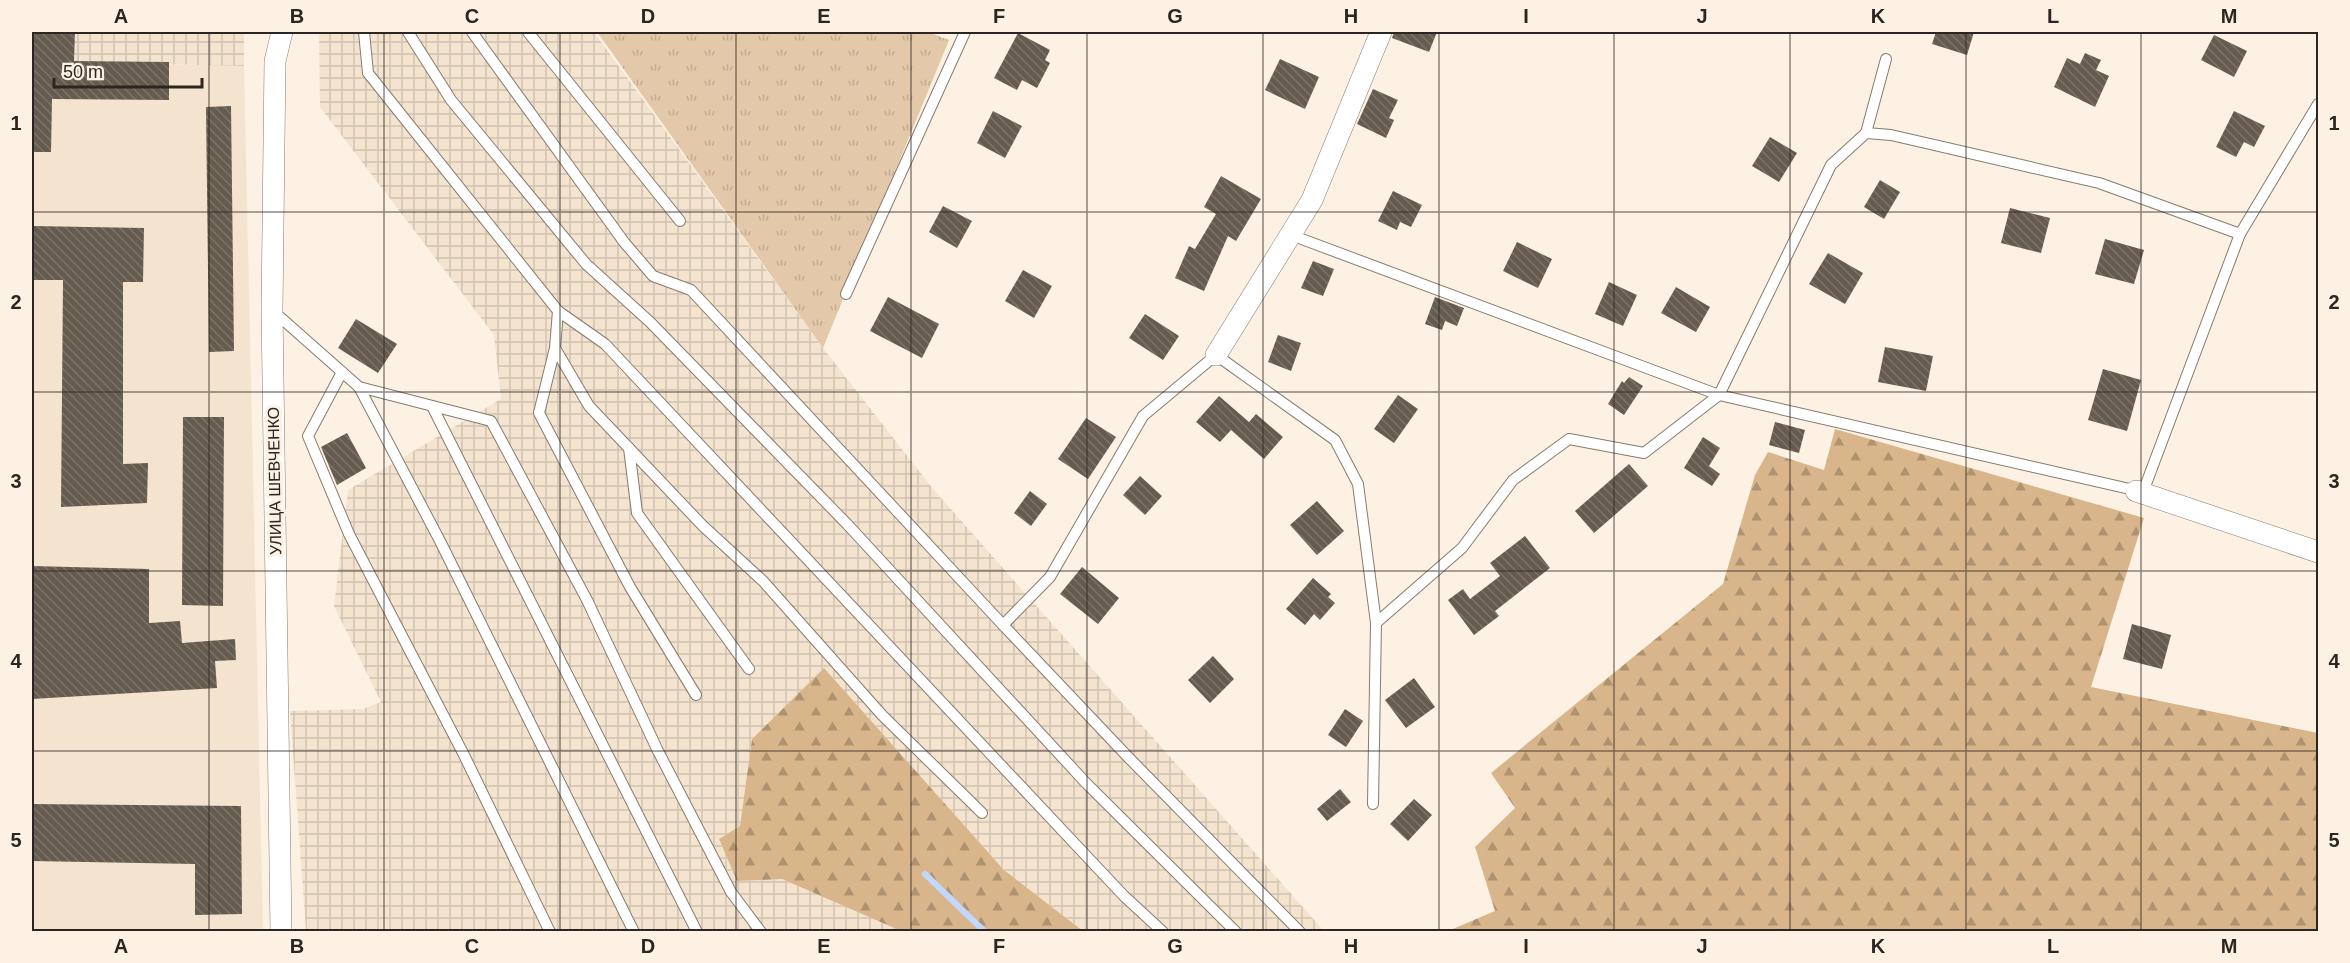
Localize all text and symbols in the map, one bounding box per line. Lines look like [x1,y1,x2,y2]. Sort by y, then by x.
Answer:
text: A [114,5,128,27]
text: B [290,5,304,27]
text: C [465,5,479,27]
text: D [641,5,655,27]
text: E [817,5,831,27]
text: F [993,5,1005,27]
text: G [1167,5,1183,27]
text: H [1344,5,1358,27]
text: I [1523,5,1529,27]
text: J [1696,5,1708,27]
text: K [1871,5,1886,27]
text: L [2047,5,2059,27]
text: M [2221,5,2237,27]
scale bar [54,51,202,89]
text: 50 m [63,62,103,82]
text: 1 [10,112,22,134]
text: 1 [2328,112,2340,134]
text: 2 [10,291,22,313]
text: 2 [2328,291,2340,313]
street label: УЛИЦА ШЕВЧЕНКО [265,407,284,555]
text: 3 [10,470,22,492]
text: 3 [2328,470,2340,492]
text: 4 [10,650,22,672]
text: 4 [2328,650,2340,672]
text: 5 [10,829,22,851]
text: 5 [2328,829,2340,851]
text: A [114,935,128,957]
text: B [290,935,304,957]
text: C [465,935,479,957]
text: D [641,935,655,957]
text: E [817,935,831,957]
text: F [993,935,1005,957]
text: G [1167,935,1183,957]
text: H [1344,935,1358,957]
text: I [1523,935,1529,957]
text: J [1696,935,1708,957]
text: K [1871,935,1886,957]
text: L [2047,935,2059,957]
text: M [2221,935,2237,957]

